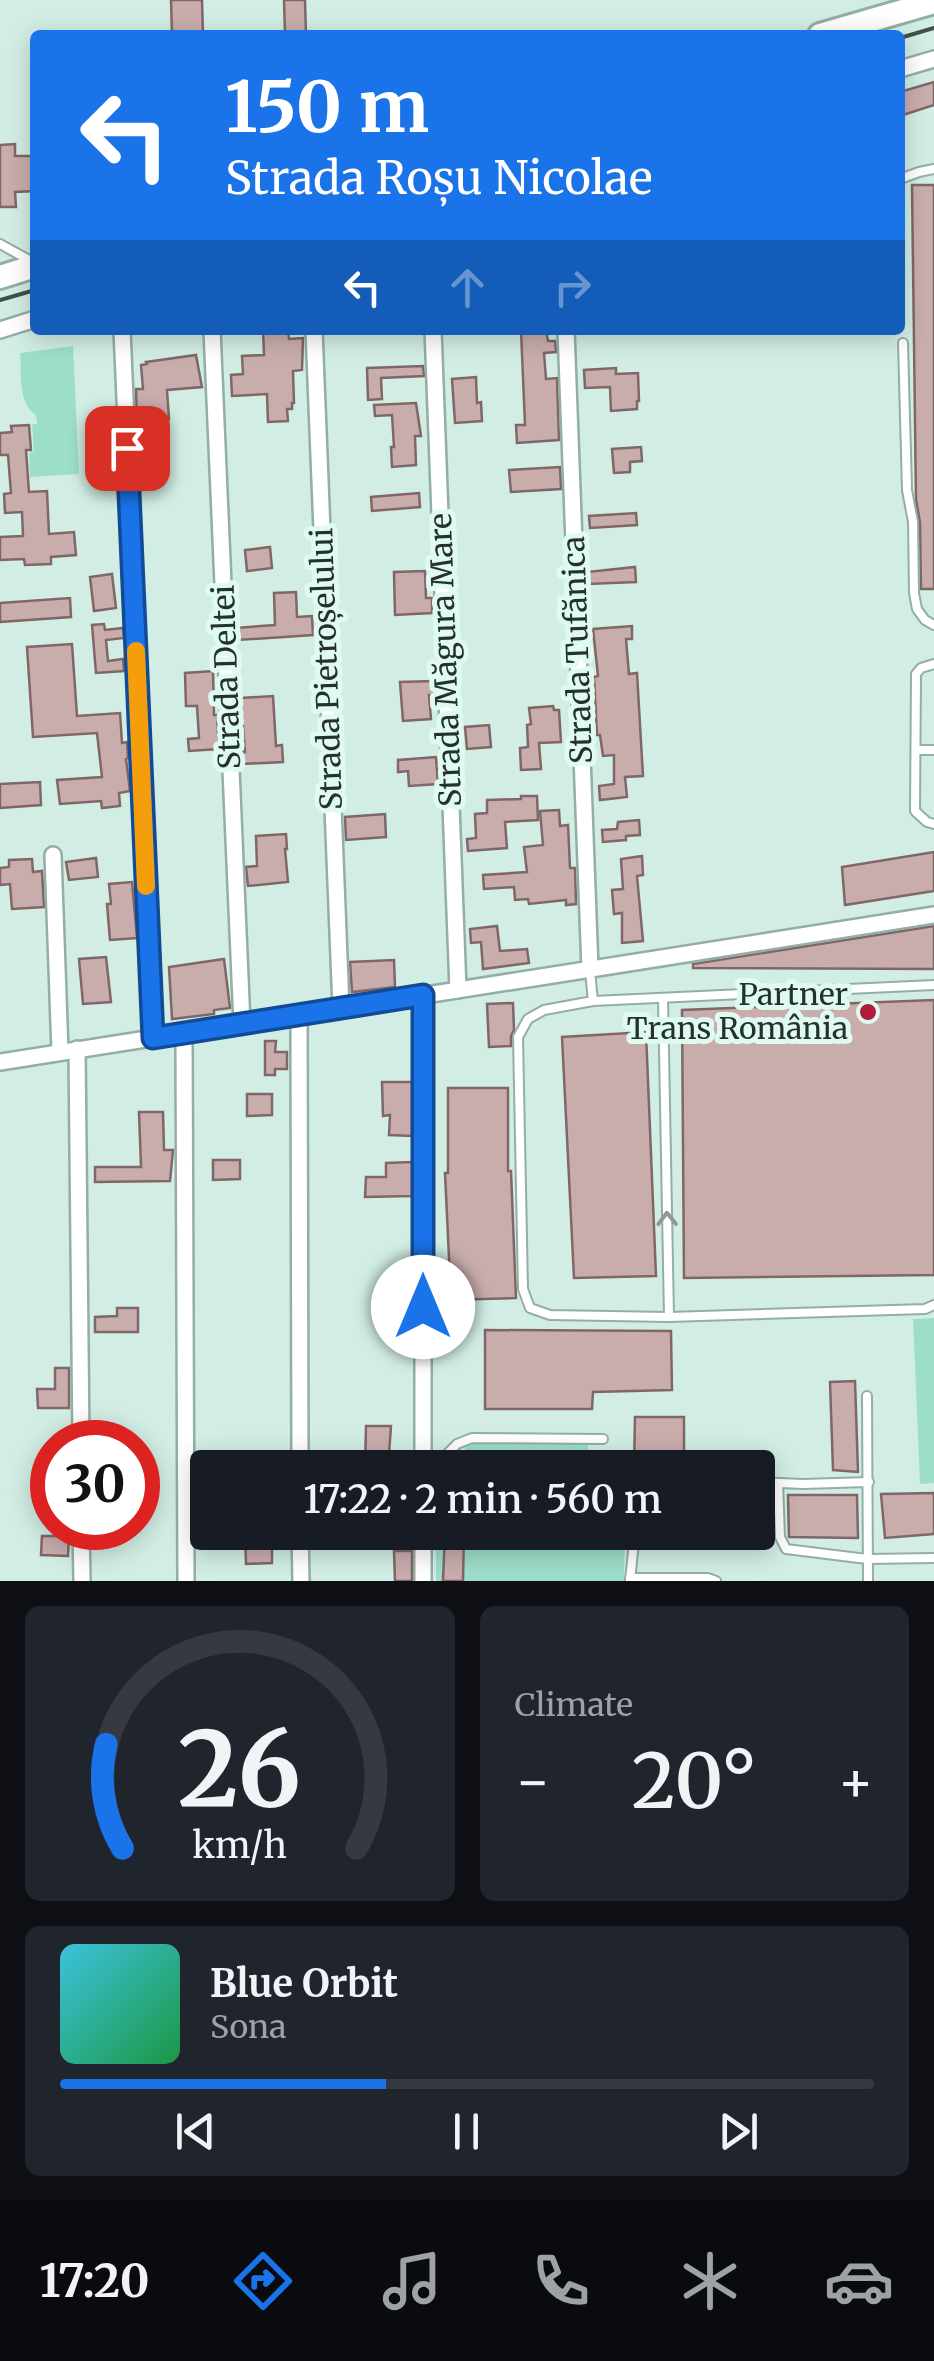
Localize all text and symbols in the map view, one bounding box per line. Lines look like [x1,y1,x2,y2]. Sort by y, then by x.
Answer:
text: 150 m [225,63,429,151]
icon: left [60,70,190,200]
text: Strada Roșu Nicolae [225,150,652,206]
icon: left [335,260,390,315]
icon: ahead [440,260,495,315]
icon: right [545,260,600,315]
pin [85,406,170,491]
icon: arrive [100,421,155,476]
street label: Strada Măgura Mare [421,513,469,808]
street label: Strada Pietroșelului [302,527,350,811]
street label: Strada Tufănica [554,535,600,765]
street label: Strada Deltei [204,584,248,770]
place label: Partner Trans România [627,975,848,1047]
marker: Partner Trans România [857,1001,879,1023]
one-way arrow [657,1211,678,1227]
position arrow [371,1255,475,1359]
speed limit sign: 30 [30,1420,160,1550]
text: 17:22 · 2 min · 560 m [303,1476,662,1523]
text: Climate [515,1685,633,1725]
text: 26 [178,1704,301,1834]
text: 20° [632,1734,757,1828]
text: − [515,1747,551,1816]
text: + [837,1747,874,1816]
text: km/h [192,1823,287,1868]
text: Blue Orbit [210,1960,398,2007]
text: Sona [210,2007,286,2047]
icon: previous [168,2104,223,2159]
icon: pause [439,2104,494,2159]
icon: next [711,2104,766,2159]
icon: directions [228,2246,298,2316]
icon: music [377,2246,447,2316]
icon: phone [526,2246,596,2316]
icon: climate [675,2246,745,2316]
icon: car [824,2246,894,2316]
text: 17:20 [40,2253,149,2309]

